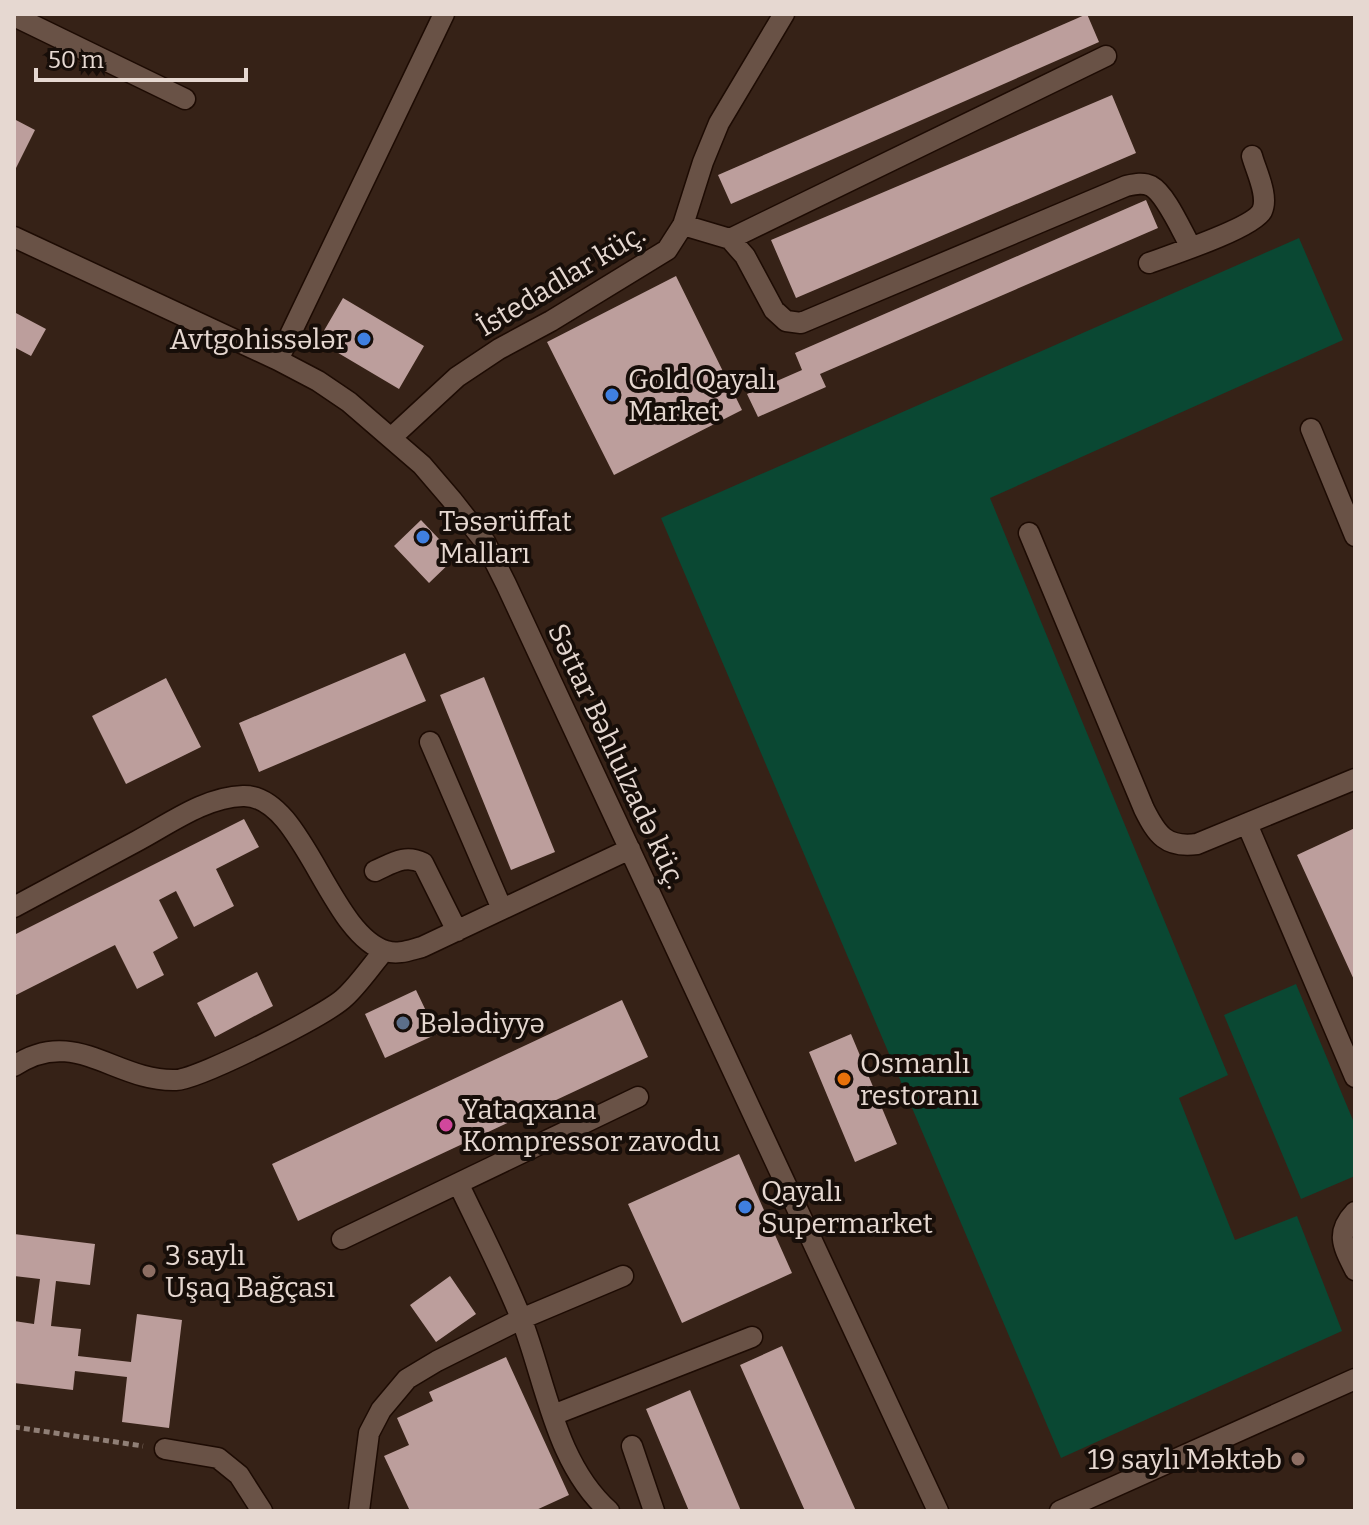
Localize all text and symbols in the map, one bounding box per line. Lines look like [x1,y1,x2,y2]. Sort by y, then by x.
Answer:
scale bar [36,32,246,82]
text: 50 m [48,46,104,74]
street label: İstedadlar küç. [471,217,651,343]
place label: Avtgohissələr [170,323,348,356]
marker: Avtgohissələr [355,330,373,348]
place label: Gold Qayalı Market [628,363,776,428]
marker: Gold Qayalı Market [603,386,621,404]
place label: Təsərüffat Malları [439,505,572,570]
marker: Təsərüffat Malları [414,528,432,546]
street label: Səttar Bəhlulzadə küç. [541,618,693,894]
place label: Bələdiyyə [419,1007,545,1040]
marker: Bələdiyyə [394,1014,412,1032]
place label: Osmanlı restoranı [860,1047,979,1112]
marker: Osmanlı restoranı [835,1070,853,1088]
place label: Yataqxana Kompressor zavodu [462,1093,720,1158]
marker: Yataqxana Kompressor zavodu [437,1116,455,1134]
place label: Qayalı Supermarket [761,1175,933,1240]
marker: Qayalı Supermarket [736,1198,754,1216]
place label: 3 saylı Uşaq Bağçası [165,1239,335,1304]
marker: 3 saylı Uşaq Bağçası [140,1262,158,1280]
place label: 19 saylı Məktəb [1088,1443,1282,1476]
marker: 19 saylı Məktəb [1289,1450,1307,1468]

